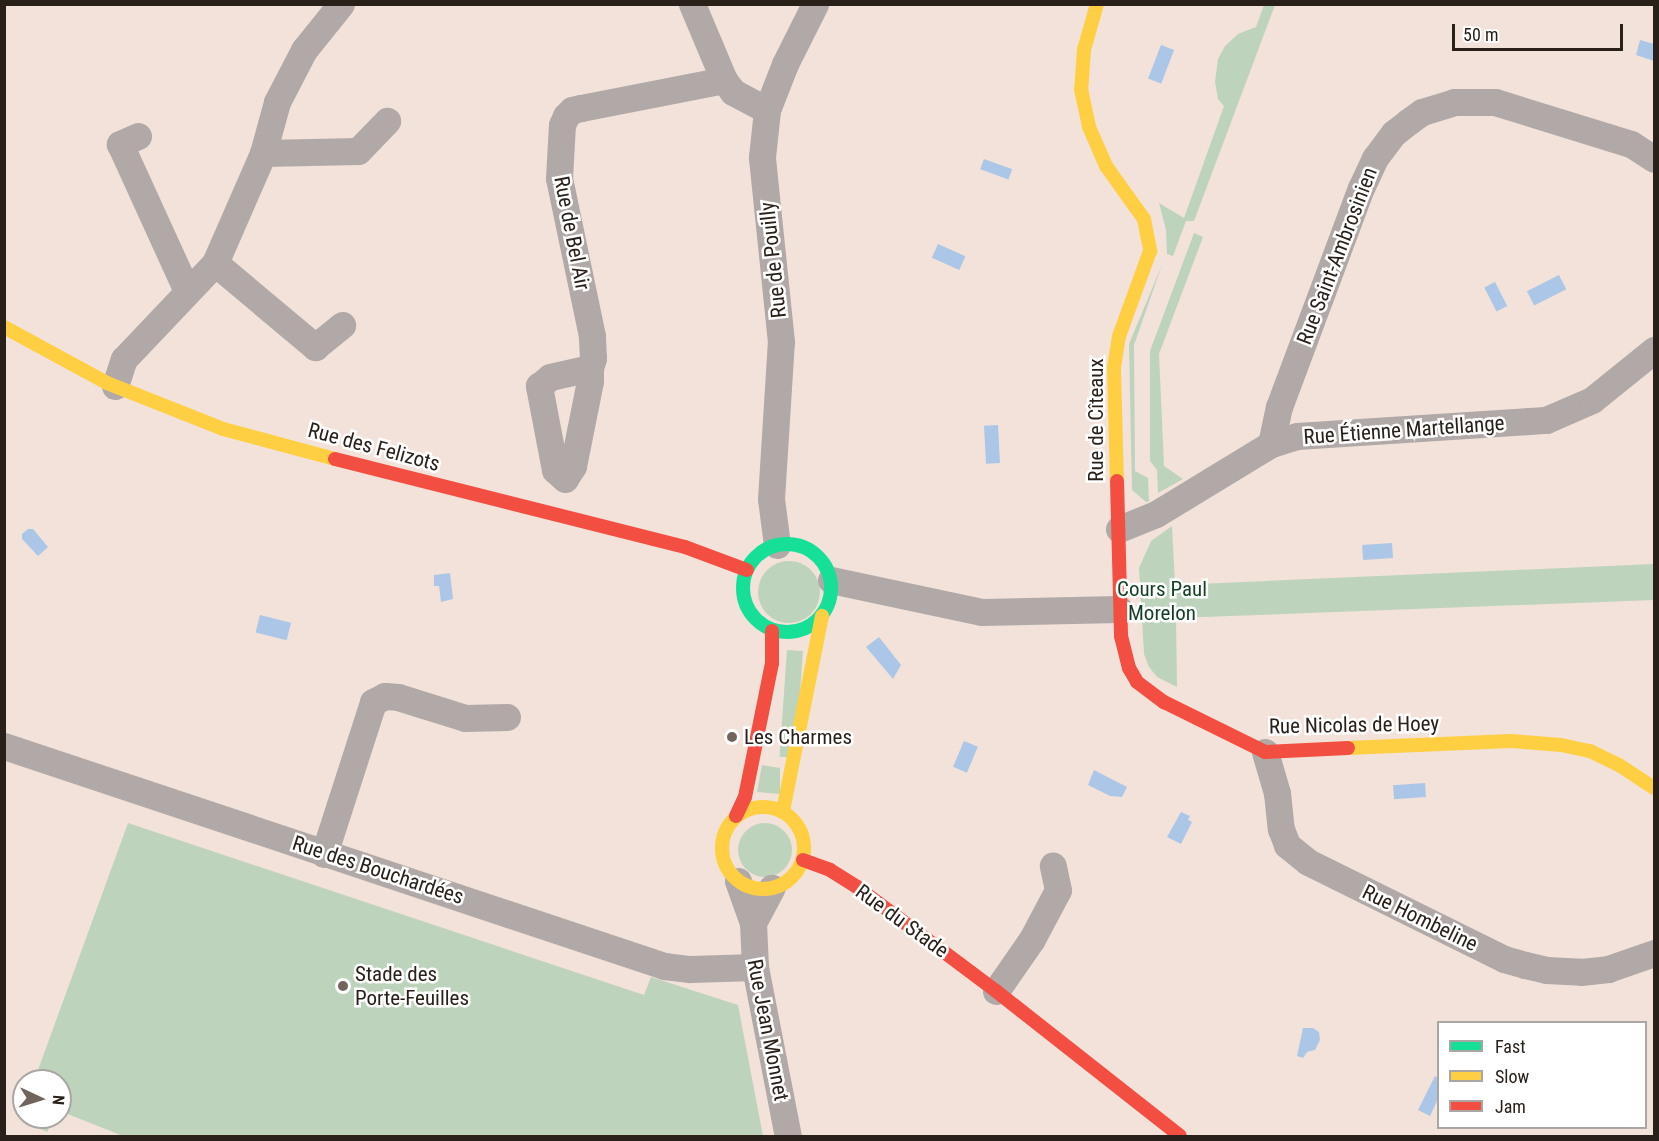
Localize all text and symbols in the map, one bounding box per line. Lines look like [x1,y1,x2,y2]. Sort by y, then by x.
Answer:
scale bar [1455,12,1626,50]
text: 50 m [1463,24,1498,45]
street label: Rue Saint-Ambrosinien [1292,164,1382,348]
street label: Rue de Bel Air [549,174,595,292]
street label: Rue de Pouilly [754,201,792,319]
street label: Rue de Cîteaux [1083,358,1109,482]
street label: Rue Étienne Martellange [1303,410,1505,450]
street label: Rue des Felizots [305,417,443,477]
park label: Cours Paul Morelon [1117,576,1207,626]
street label: Rue Nicolas de Hoey [1269,711,1439,739]
place label: Les Charmes [744,724,852,750]
marker: Les Charmes [725,730,739,744]
street label: Rue des Bouchardées [289,830,467,910]
street label: Rue du Stade [851,879,953,963]
street label: Rue Hombeline [1358,879,1482,957]
street label: Rue Jean Monnet [742,957,794,1103]
place label: Stade des Porte-Feuilles [355,961,469,1011]
marker: Stade des Porte-Feuilles [336,979,350,993]
legend [1437,1021,1647,1129]
text: Fast [1495,1036,1526,1057]
text: Slow [1495,1066,1529,1087]
north arrow [12,1069,72,1129]
text: N [49,1095,68,1106]
text: Jam [1495,1096,1526,1117]

